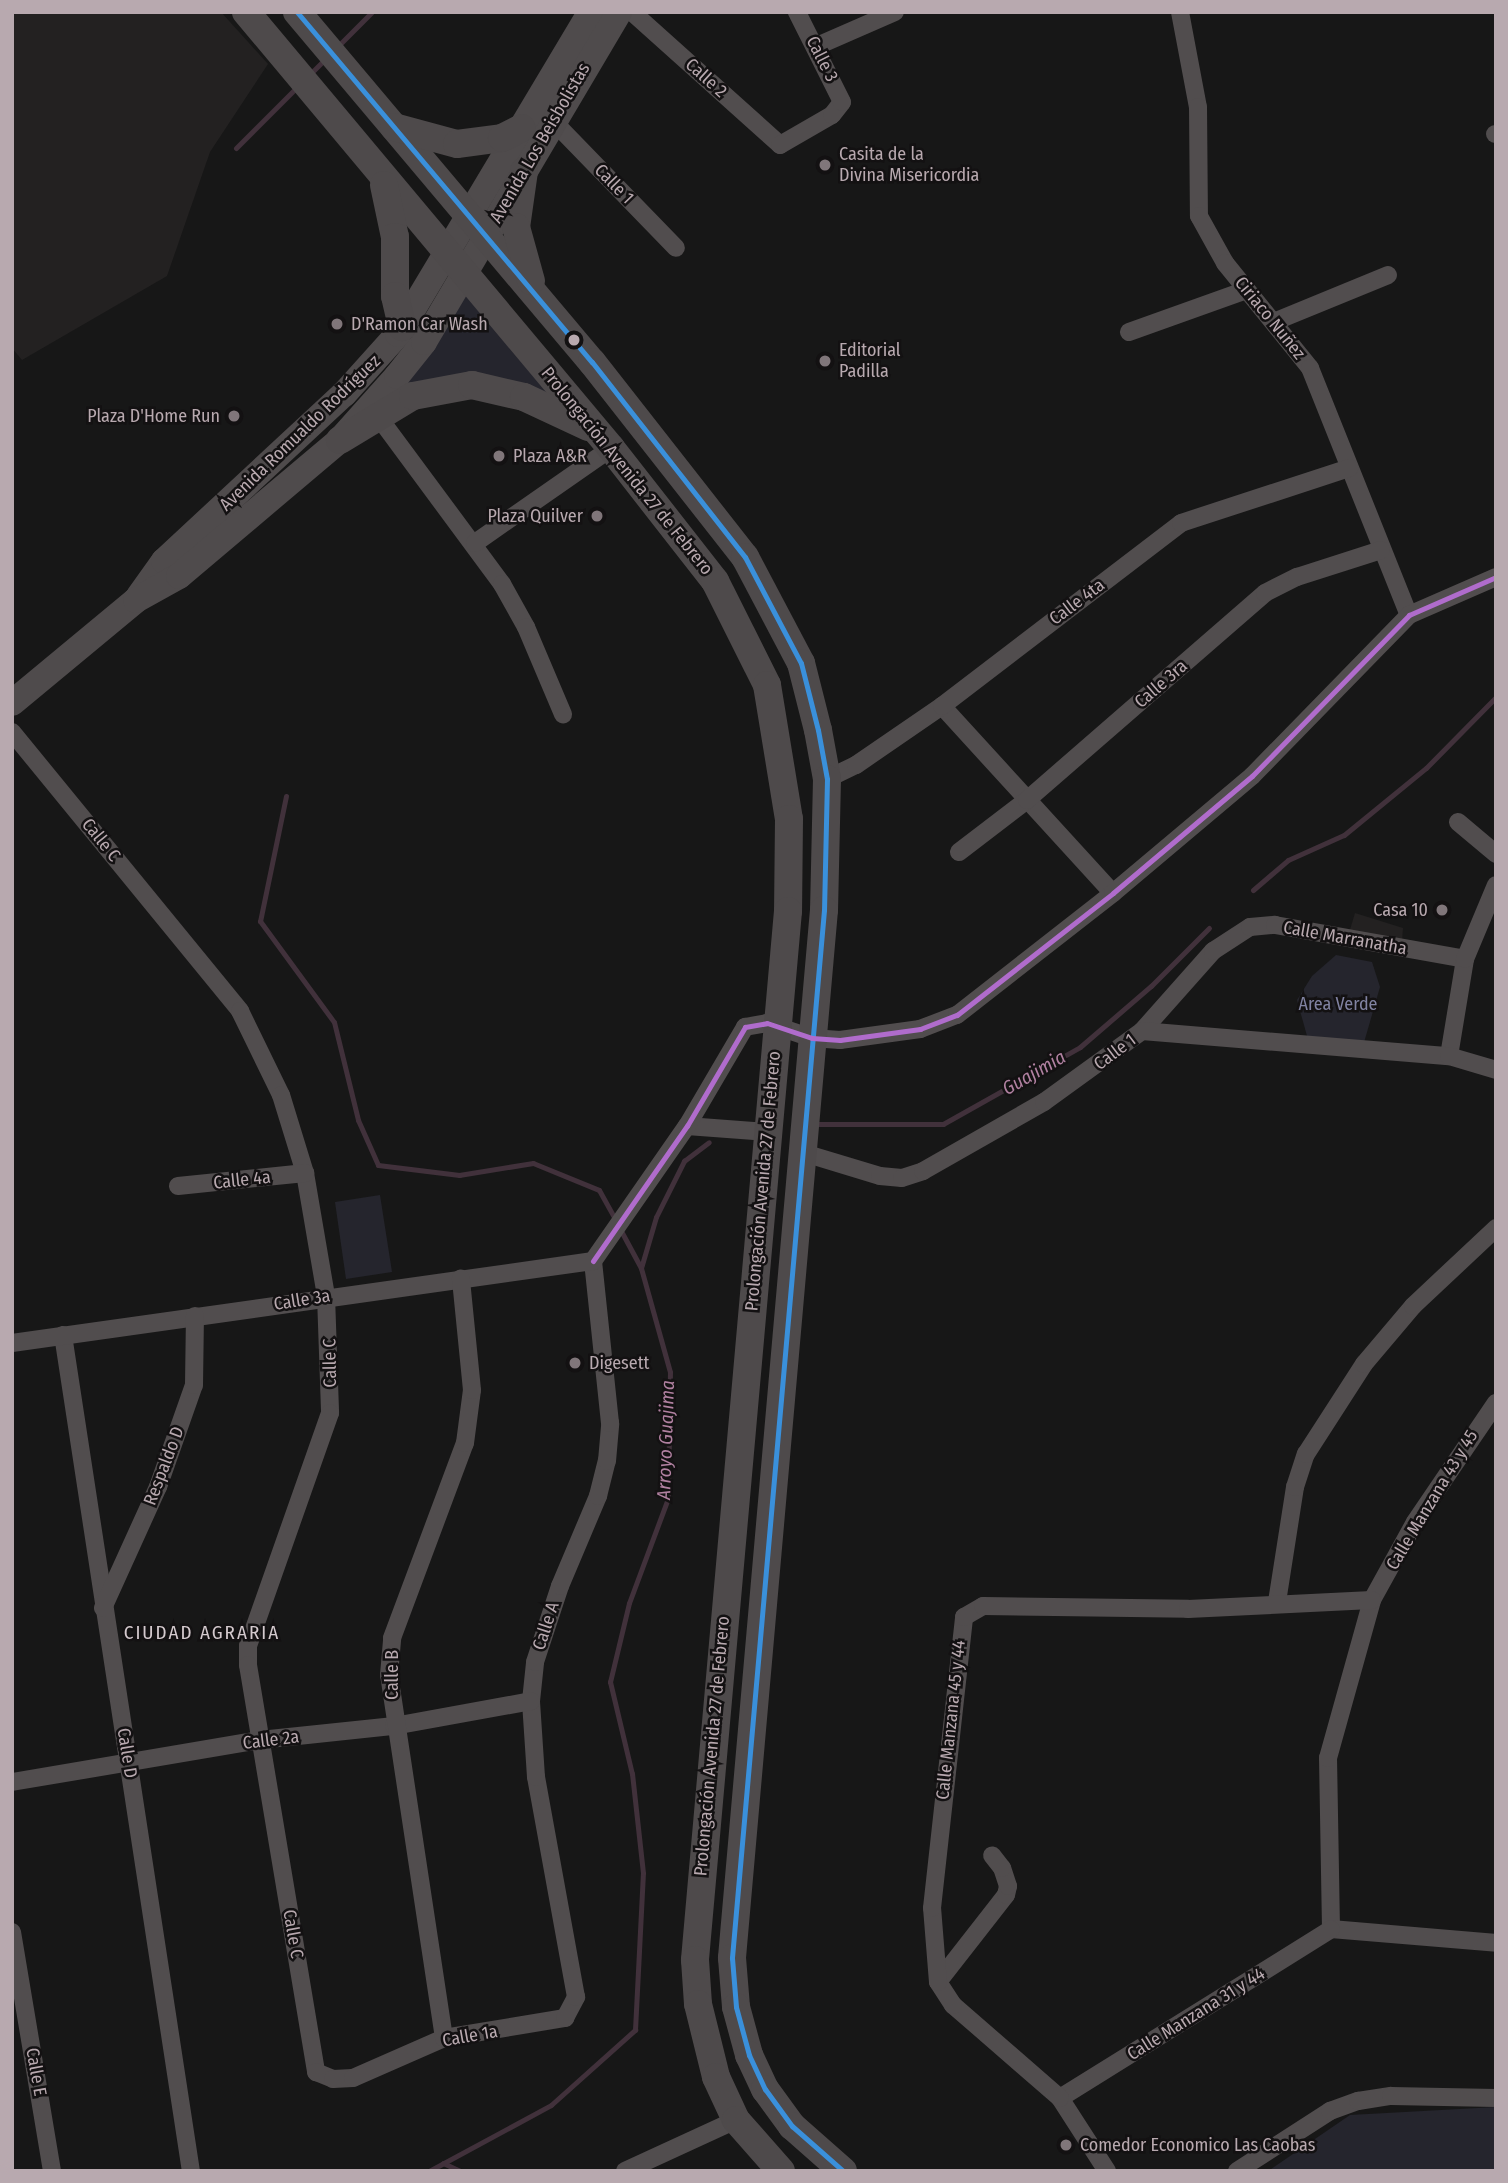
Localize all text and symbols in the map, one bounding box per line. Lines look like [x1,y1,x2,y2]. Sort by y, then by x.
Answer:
street label: Calle 3 [801,33,843,85]
street label: Calle 2 [681,54,731,102]
street label: Avenida Los Beisbolistas [485,59,595,227]
place label: Casita de la Divina Misericordia [839,144,979,186]
marker: Casita de la Divina Misericordia [817,157,833,173]
street label: Calle 1 [590,160,638,208]
street label: Ciriaco Nuñez [1230,272,1310,364]
place label: D'Ramon Car Wash [351,313,488,335]
marker: D'Ramon Car Wash [329,316,345,332]
unlabelled marker [567,333,581,347]
place label: Editorial Padilla [839,340,901,382]
street label: Avenida Romualdo Rodríguez [215,351,385,515]
marker: Editorial Padilla [817,353,833,369]
street label: Prolongación Avenida 27 de Febrero [536,363,718,579]
place label: Plaza D'Home Run [87,405,220,427]
marker: Plaza D'Home Run [226,408,242,424]
place label: Plaza A&R [513,445,587,467]
marker: Plaza A&R [491,448,507,464]
place label: Plaza Quilver [487,505,583,527]
marker: Plaza Quilver [589,508,605,524]
street label: Calle 4ta [1045,574,1109,630]
street label: Calle 3ra [1130,655,1192,713]
street label: Calle C [77,814,125,866]
place label: Casa 10 [1373,899,1428,921]
marker: Casa 10 [1434,902,1450,918]
street label: Calle Marranatha [1282,917,1408,959]
park label: Area Verde [1299,993,1377,1015]
street label: Calle 1 [1090,1029,1140,1075]
water label: Guajimia [998,1046,1070,1100]
street label: Prolongación Avenida 27 de Febrero [741,1050,785,1312]
street label: Calle 4a [212,1166,272,1194]
street label: Calle 3a [272,1285,332,1315]
street label: Calle C [319,1338,341,1388]
place label: Digesett [589,1352,649,1374]
marker: Digesett [567,1355,583,1371]
water label: Arroyo Guajima [653,1380,679,1500]
street label: Respaldo D [139,1424,189,1508]
street label: Calle Manzana 43 y 45 [1382,1426,1482,1574]
street label: Calle A [528,1599,564,1653]
street label: Prolongación Avenida 27 de Febrero [690,1615,734,1877]
district label: CIUDAD AGRARIA [125,1622,279,1644]
street label: Calle Manzana 45 y 44 [932,1639,970,1801]
street label: Calle B [381,1650,403,1700]
street label: Calle D [112,1726,142,1780]
street label: Calle 2a [242,1726,300,1754]
street label: Calle C [278,1908,308,1960]
street label: Calle Manzana 31 y 44 [1123,1963,1269,2065]
street label: Calle 1a [441,2021,499,2051]
street label: Calle E [21,2046,51,2098]
place label: Comedor Economico Las Caobas [1080,2134,1315,2156]
marker: Comedor Economico Las Caobas [1058,2137,1074,2153]

